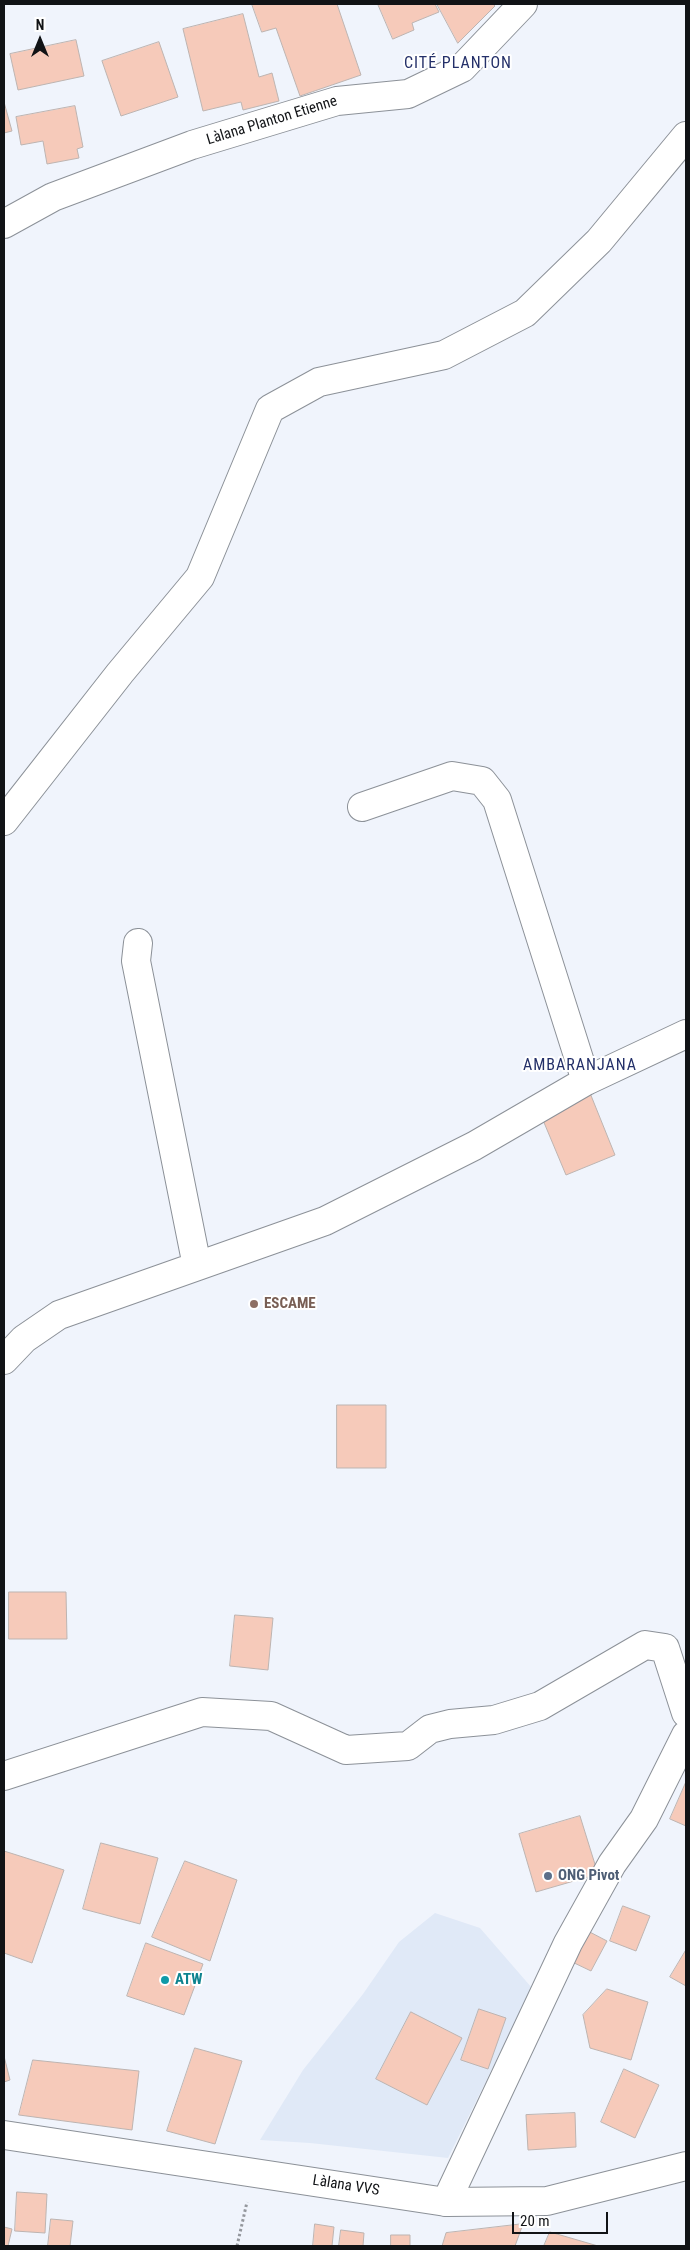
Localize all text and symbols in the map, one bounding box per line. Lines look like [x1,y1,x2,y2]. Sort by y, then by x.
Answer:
north arrow [15,15,65,65]
text: N [36,17,44,33]
district label: CITÉ PLANTON [403,54,513,74]
street label: Làlana Planton Etienne [205,93,339,149]
district label: AMBARANJANA [522,1056,638,1076]
place label: ESCAME [264,1295,316,1313]
marker: ESCAME [248,1298,260,1310]
place label: ONG Pivot [558,1867,619,1885]
marker: ONG Pivot [542,1870,554,1882]
place label: ATW [175,1971,203,1989]
marker: ATW [159,1974,171,1986]
street label: Làlana VVS [311,2172,381,2200]
scale bar [515,2202,611,2234]
text: 20 m [520,2212,550,2230]

